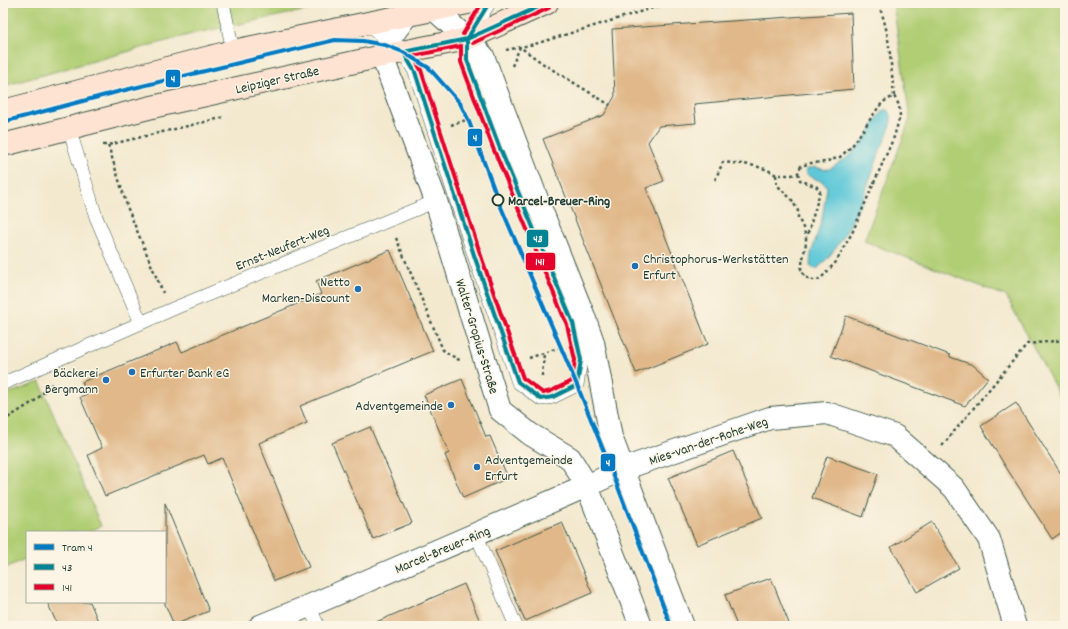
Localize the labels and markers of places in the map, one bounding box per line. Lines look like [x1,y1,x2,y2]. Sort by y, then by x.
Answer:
place label: Marcel-Breuer-Ring [508,192,610,212]
marker: Marcel-Breuer-Ring [491,193,505,207]
place label: Christophorus-Werkstätten Erfurt [643,250,789,286]
marker: Christophorus-Werkstätten Erfurt [630,261,640,271]
place label: Netto Marken-Discount [262,273,350,309]
marker: Netto Marken-Discount [353,284,363,294]
place label: Bäckerei Bergmann [45,364,98,400]
place label: Erfurter Bank eG [140,364,229,384]
marker: Erfurter Bank eG [127,367,137,377]
marker: Bäckerei Bergmann [101,375,111,385]
place label: Adventgemeinde [355,397,443,417]
marker: Adventgemeinde [446,400,456,410]
place label: Adventgemeinde Erfurt [485,451,573,487]
marker: Adventgemeinde Erfurt [472,462,482,472]

